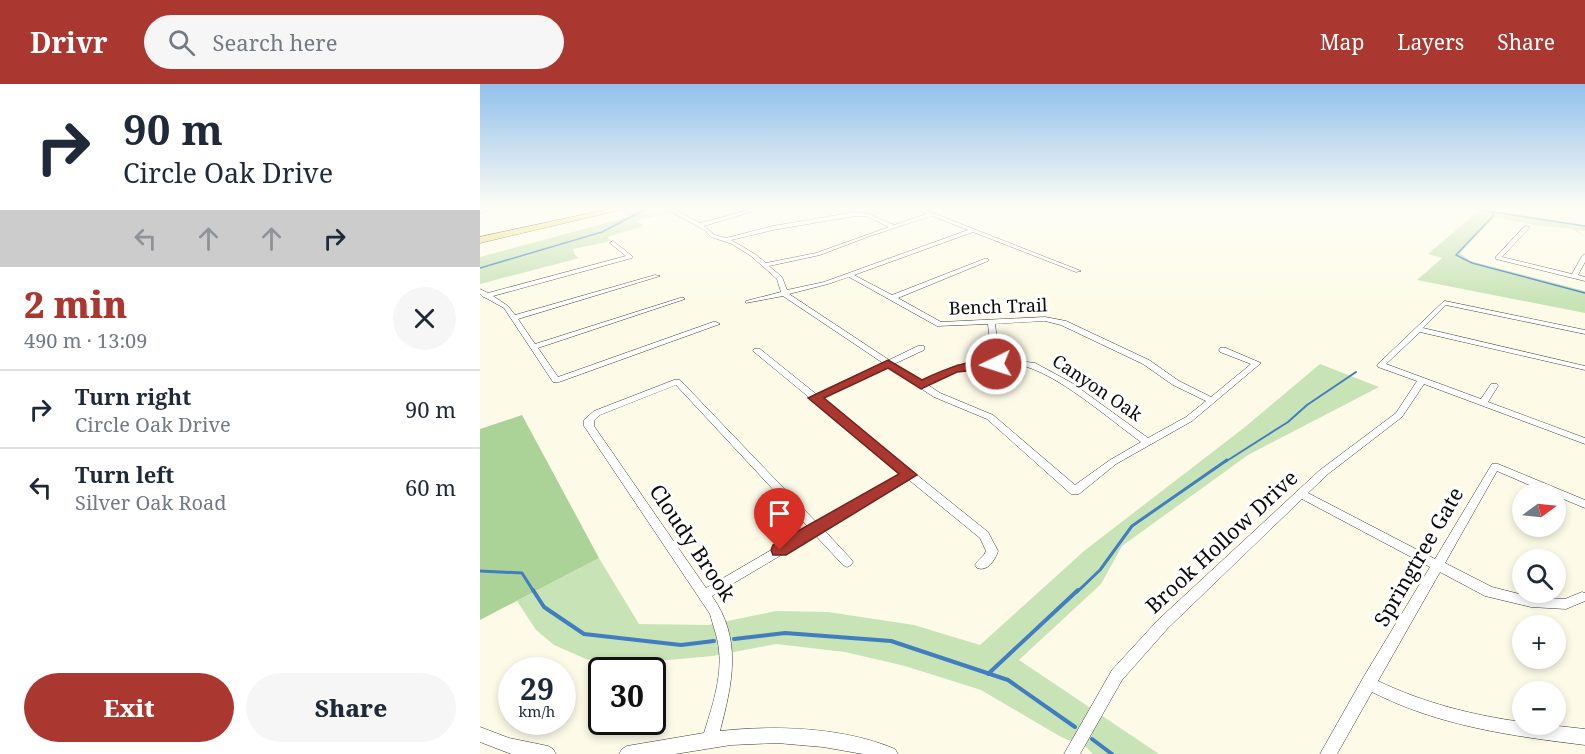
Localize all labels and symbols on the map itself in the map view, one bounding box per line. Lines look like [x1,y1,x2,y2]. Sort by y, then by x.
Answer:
street label: Bench Trail [948,292,1048,320]
position arrow [964,332,1028,396]
street label: Canyon Oak [1048,348,1147,426]
street label: Brook Hollow Drive [1139,463,1303,619]
street label: Cloudy Brook [643,479,743,607]
street label: Springtree Gate [1367,482,1469,631]
north arrow [1512,483,1566,537]
pin [754,488,805,550]
speed limit sign: 30 [588,657,666,735]

